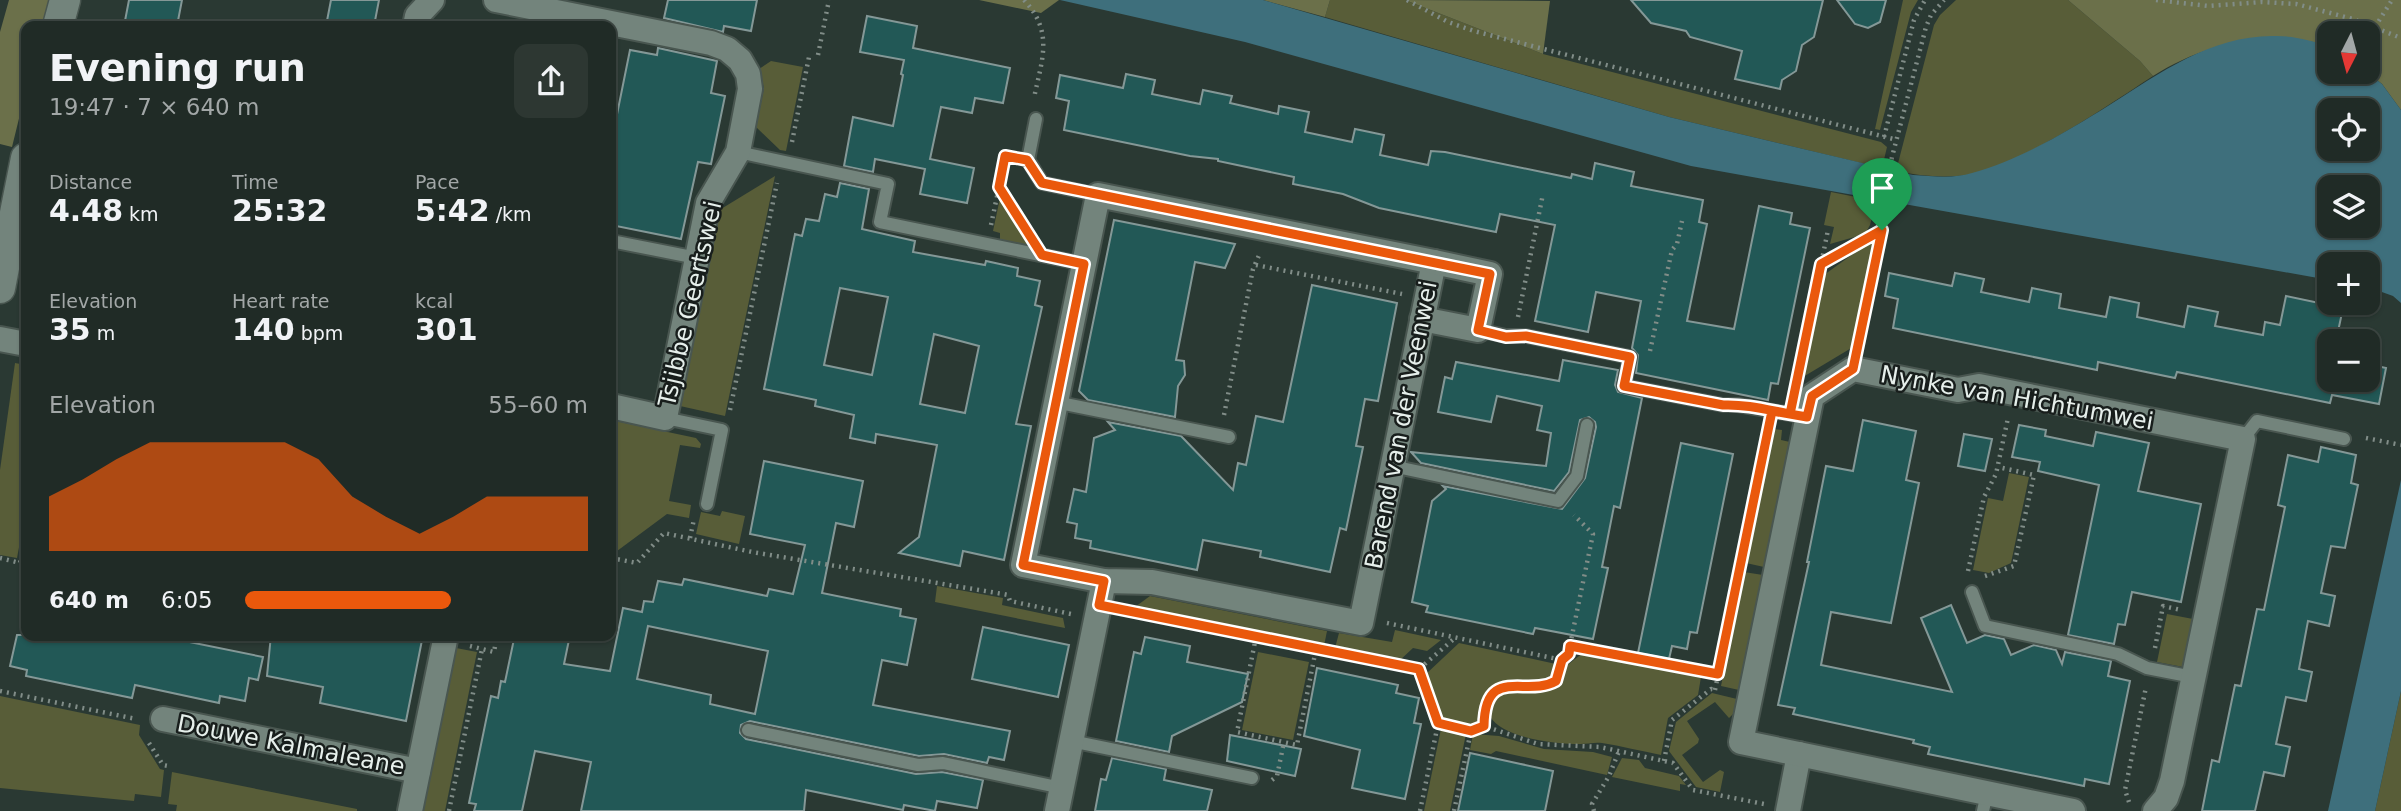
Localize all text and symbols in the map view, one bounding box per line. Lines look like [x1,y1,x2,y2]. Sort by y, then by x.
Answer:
north arrow [2317,21,2380,84]
map controls [2317,21,2380,392]
button: share [514,44,588,118]
text: Evening run [49,46,306,90]
text: 19:47 · 7 × 640 m [49,94,259,120]
button: locate [2317,98,2380,161]
pin [1852,158,1912,230]
icon: arrive [1863,169,1901,207]
text: Distance [49,171,132,193]
text: Time [232,171,279,193]
text: Pace [415,171,459,193]
button: layers [2317,175,2380,238]
text: 4.48 [49,193,123,228]
text: 25:32 [232,193,328,228]
text: 5:42 [415,193,490,228]
street label: Tsjibbe Geertswei [652,198,727,411]
text: km [123,203,159,225]
text: /km [490,203,532,225]
button: + [2317,252,2380,315]
street label: Barend van der Veenwei [1359,279,1443,571]
text: Elevation [49,290,137,312]
text: Heart rate [232,290,330,312]
text: kcal [415,290,453,312]
text: 35 [49,312,91,347]
text: 140 [232,312,295,347]
text: 301 [415,312,478,347]
text: m [91,322,115,344]
text: bpm [295,322,343,344]
button: − [2317,329,2380,392]
street label: Nynke van Hichtumwei [1878,360,2156,436]
text: Elevation [49,392,156,418]
text: 55–60 m [488,392,588,418]
text: 640 m [49,587,129,613]
text: 6:05 [161,587,213,613]
street label: Douwe Kalmaleane [175,709,407,781]

